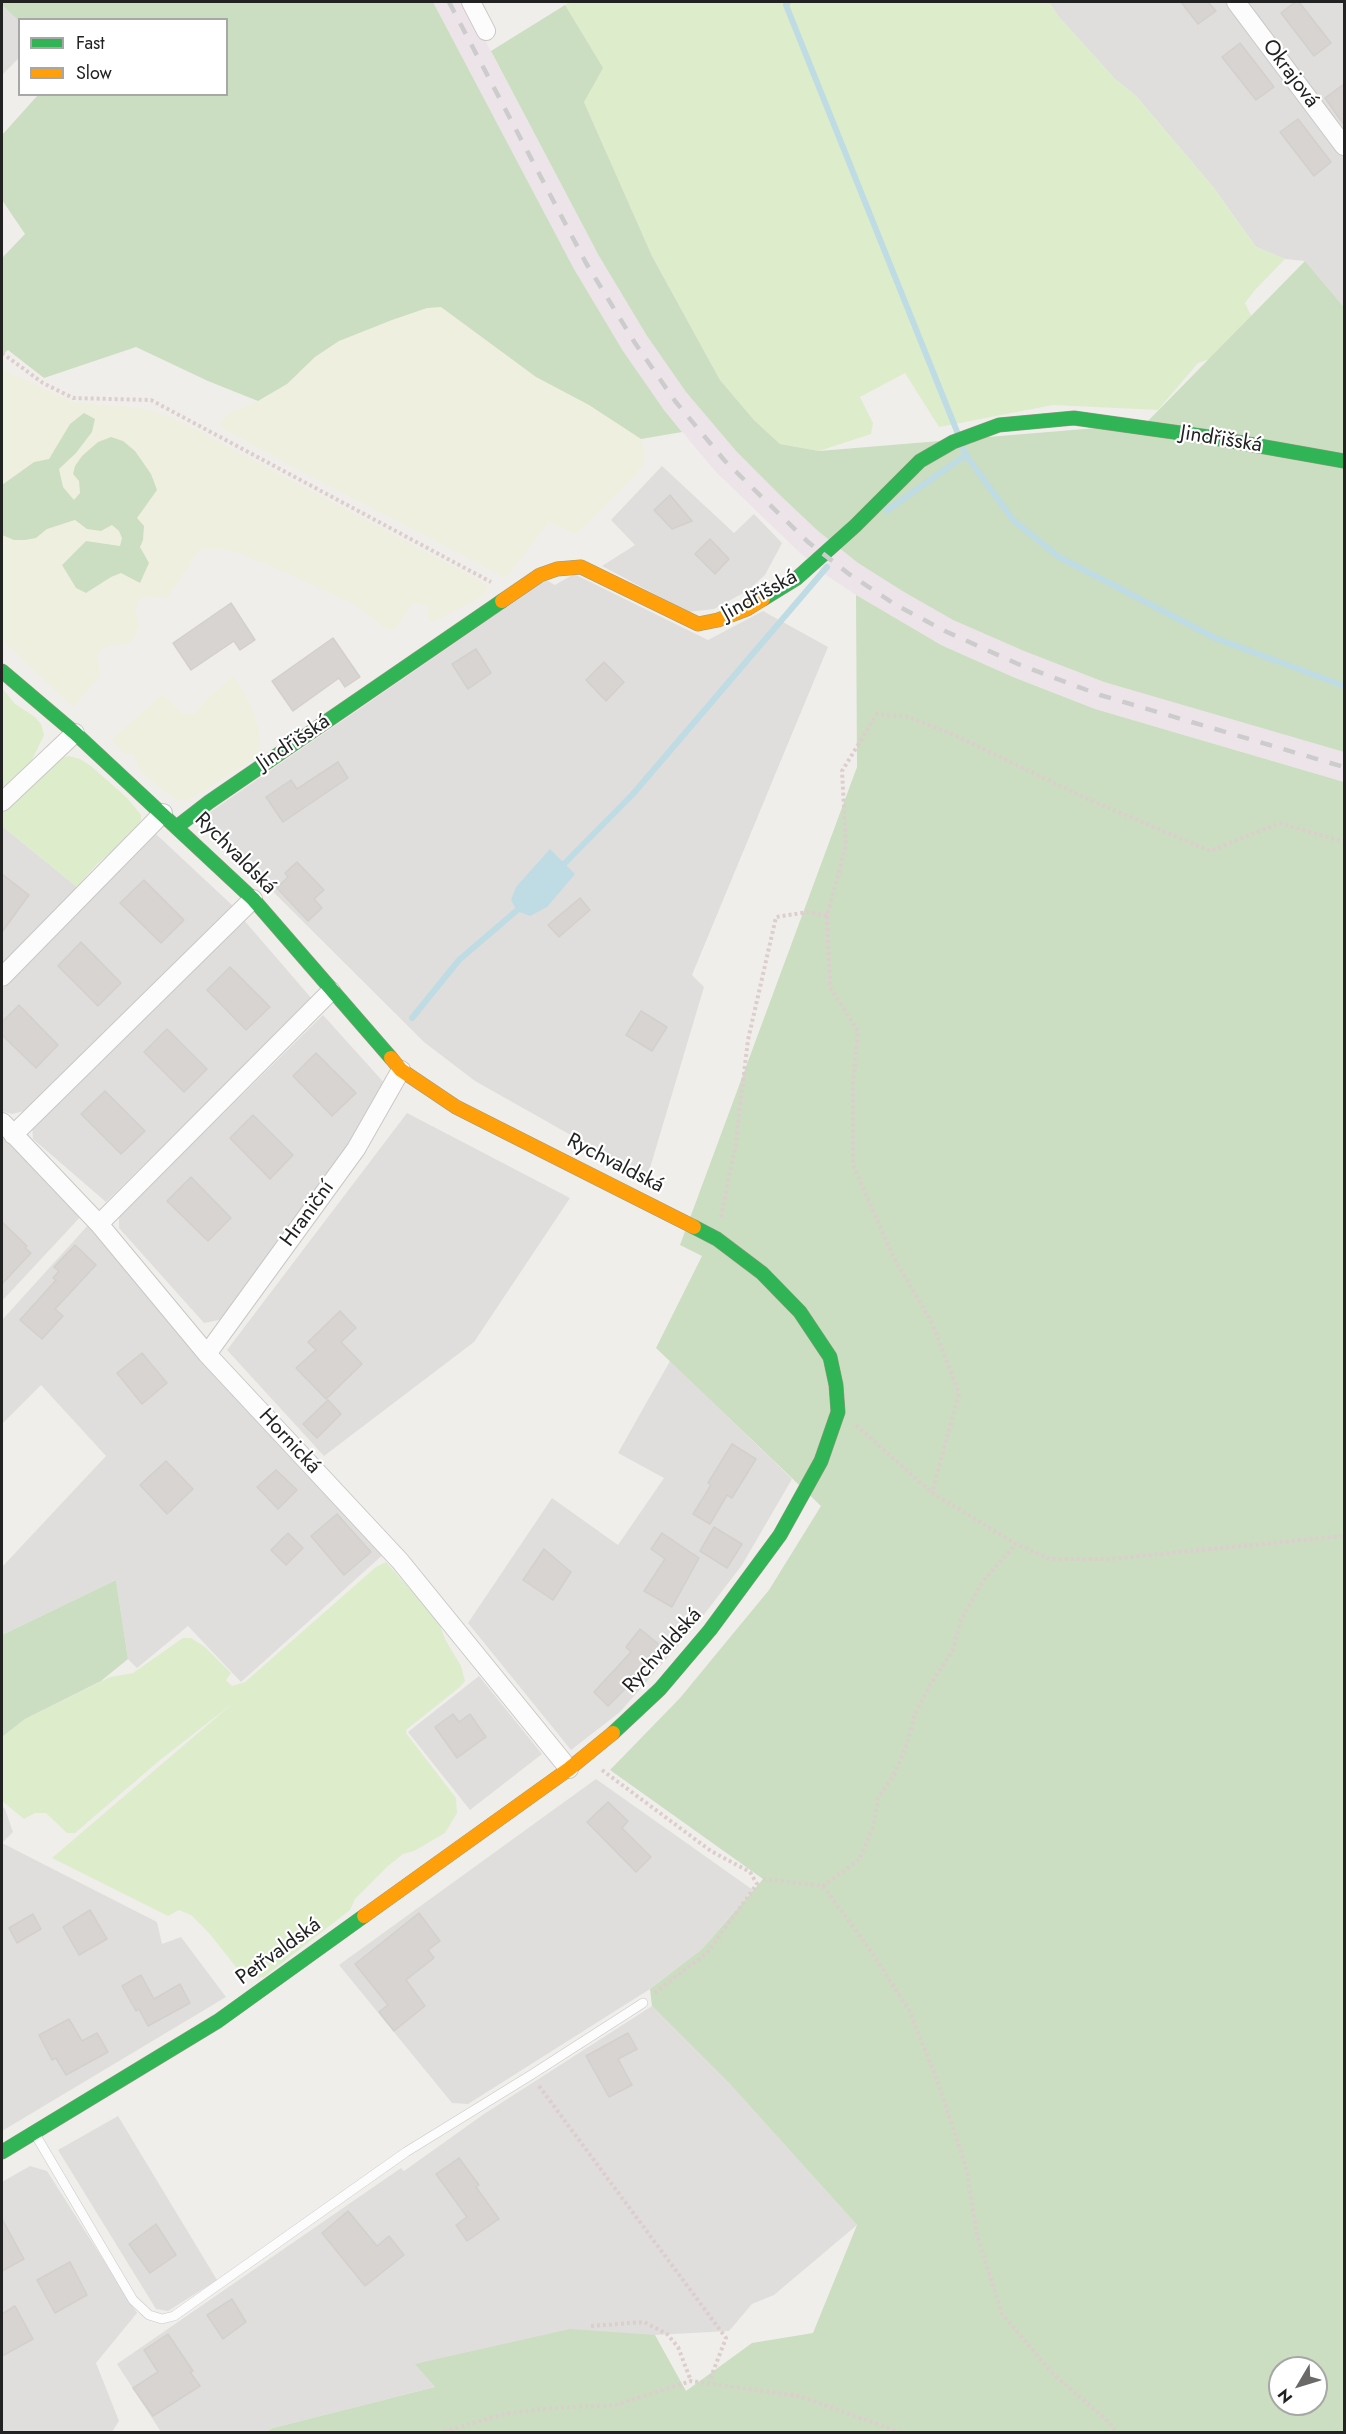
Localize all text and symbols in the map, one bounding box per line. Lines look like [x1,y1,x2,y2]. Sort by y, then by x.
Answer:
legend [18,18,228,96]
text: Fast [76,30,105,56]
street label: Okrajová [1256,35,1324,113]
text: Slow [76,60,112,86]
street label: Jindřišská [1178,421,1264,459]
street label: Jindřišská [718,565,802,627]
street label: Jindřišská [253,709,335,777]
street label: Rychvaldská [189,808,281,900]
street label: Rychvaldská [562,1129,668,1199]
street label: Hraniční [276,1176,340,1252]
street label: Hornická [253,1404,325,1480]
street label: Rychvaldská [618,1603,708,1699]
street label: Petřvaldská [232,1913,326,1991]
north arrow [1268,2356,1328,2416]
text: N [1272,2384,1298,2408]

